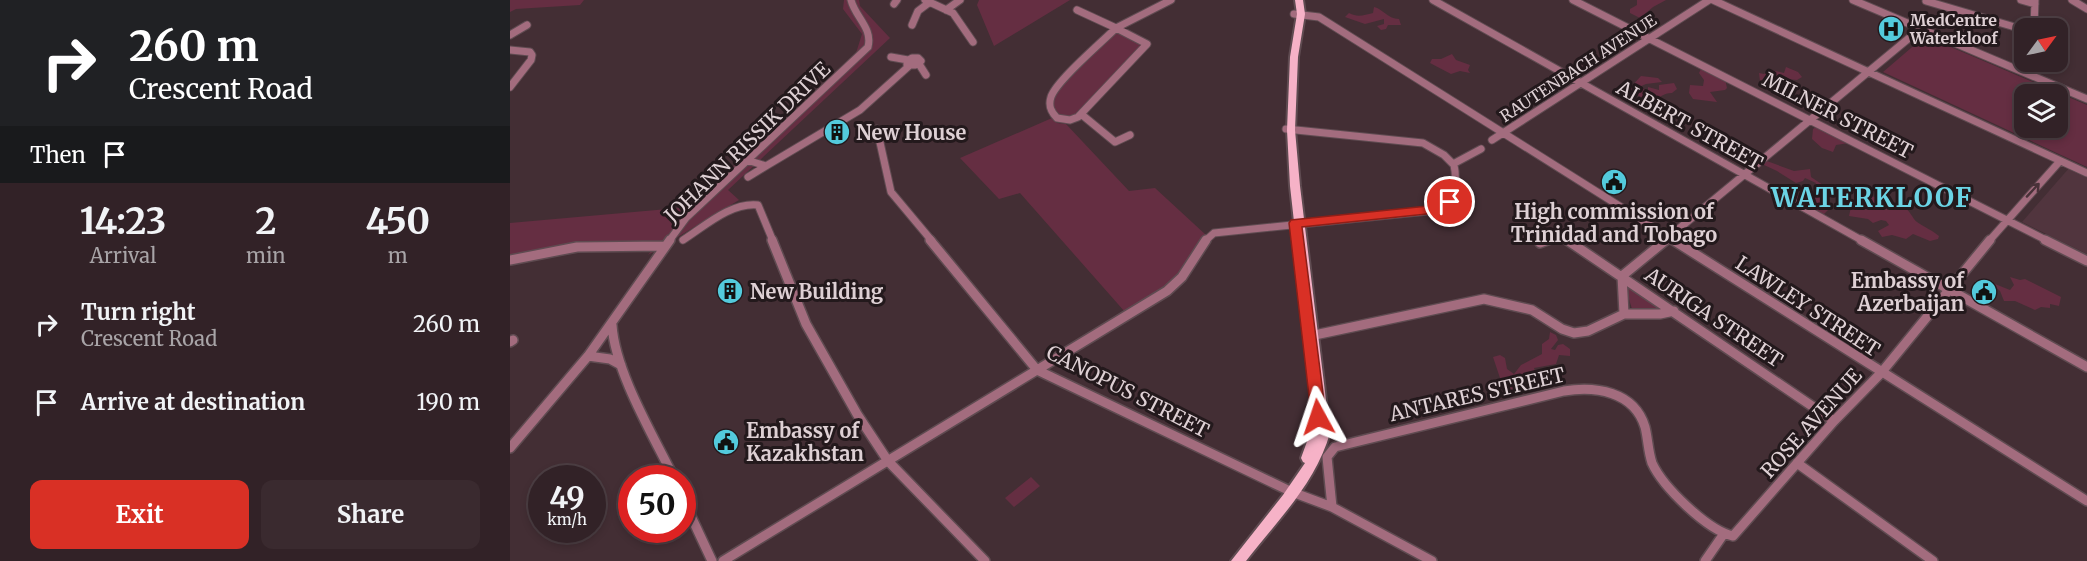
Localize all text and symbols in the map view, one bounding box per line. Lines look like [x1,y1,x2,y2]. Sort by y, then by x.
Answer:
street label: RAUTENBACH AVENUE [1496,9,1661,126]
place label: MedCentre Waterkloof [1909,10,1998,48]
hospital icon: MedCentre Waterkloof [1876,14,1906,44]
north arrow [2014,18,2068,72]
map controls [2014,18,2068,138]
text: 260 m [129,20,259,72]
icon: right [30,24,108,102]
street label: JOHANN RISSIK DRIVE [658,56,835,228]
street label: MILNER STREET [1759,66,1917,164]
text: Crescent Road [129,72,313,106]
street label: ALBERT STREET [1612,74,1767,176]
button: layers [2014,84,2068,138]
building icon: New House [822,117,852,147]
place label: New House [856,120,966,145]
icon: arrive [98,138,131,171]
text: Then [30,141,86,169]
public building icon: High commission of Trinidad and Tobago [1599,167,1629,197]
pin [1424,176,1475,227]
district label: WATERKLOOF [1770,181,1973,214]
one-way arrow [2026,183,2040,198]
icon: arrive [1433,185,1466,218]
text: 14:23 [80,199,166,244]
text: 2 [255,199,276,244]
text: 450 [365,199,430,244]
place label: High commission of Trinidad and Tobago [1511,199,1717,247]
text: Arrival [90,243,156,268]
text: min [246,243,286,268]
text: m [388,243,408,268]
street label: LAWLEY STREET [1731,250,1885,362]
street label: AURIGA STREET [1640,261,1788,372]
place label: Embassy of Azerbaijan [1851,268,1965,316]
building icon: New Building [715,276,745,306]
public building icon: Embassy of Azerbaijan [1969,277,1999,307]
place label: New Building [750,279,884,304]
text: Turn right [81,298,195,326]
icon: right [30,308,63,341]
text: 260 m [413,310,480,338]
text: Crescent Road [81,326,217,351]
street label: CANOPUS STREET [1042,339,1214,443]
street label: ANTARES STREET [1386,362,1567,427]
street label: ROSE AVENUE [1755,363,1867,483]
position arrow [1286,385,1350,449]
icon: arrive [30,386,63,419]
text: Arrive at destination [81,388,305,416]
text: 190 m [417,388,480,416]
place label: Embassy of Kazakhstan [746,418,864,466]
public building icon: Embassy of Kazakhstan [711,427,741,457]
speed limit sign: 50 [618,465,696,543]
text: 49 [549,478,585,516]
button: Exit [30,480,249,549]
button: Share [261,480,480,549]
text: km/h [547,510,587,529]

